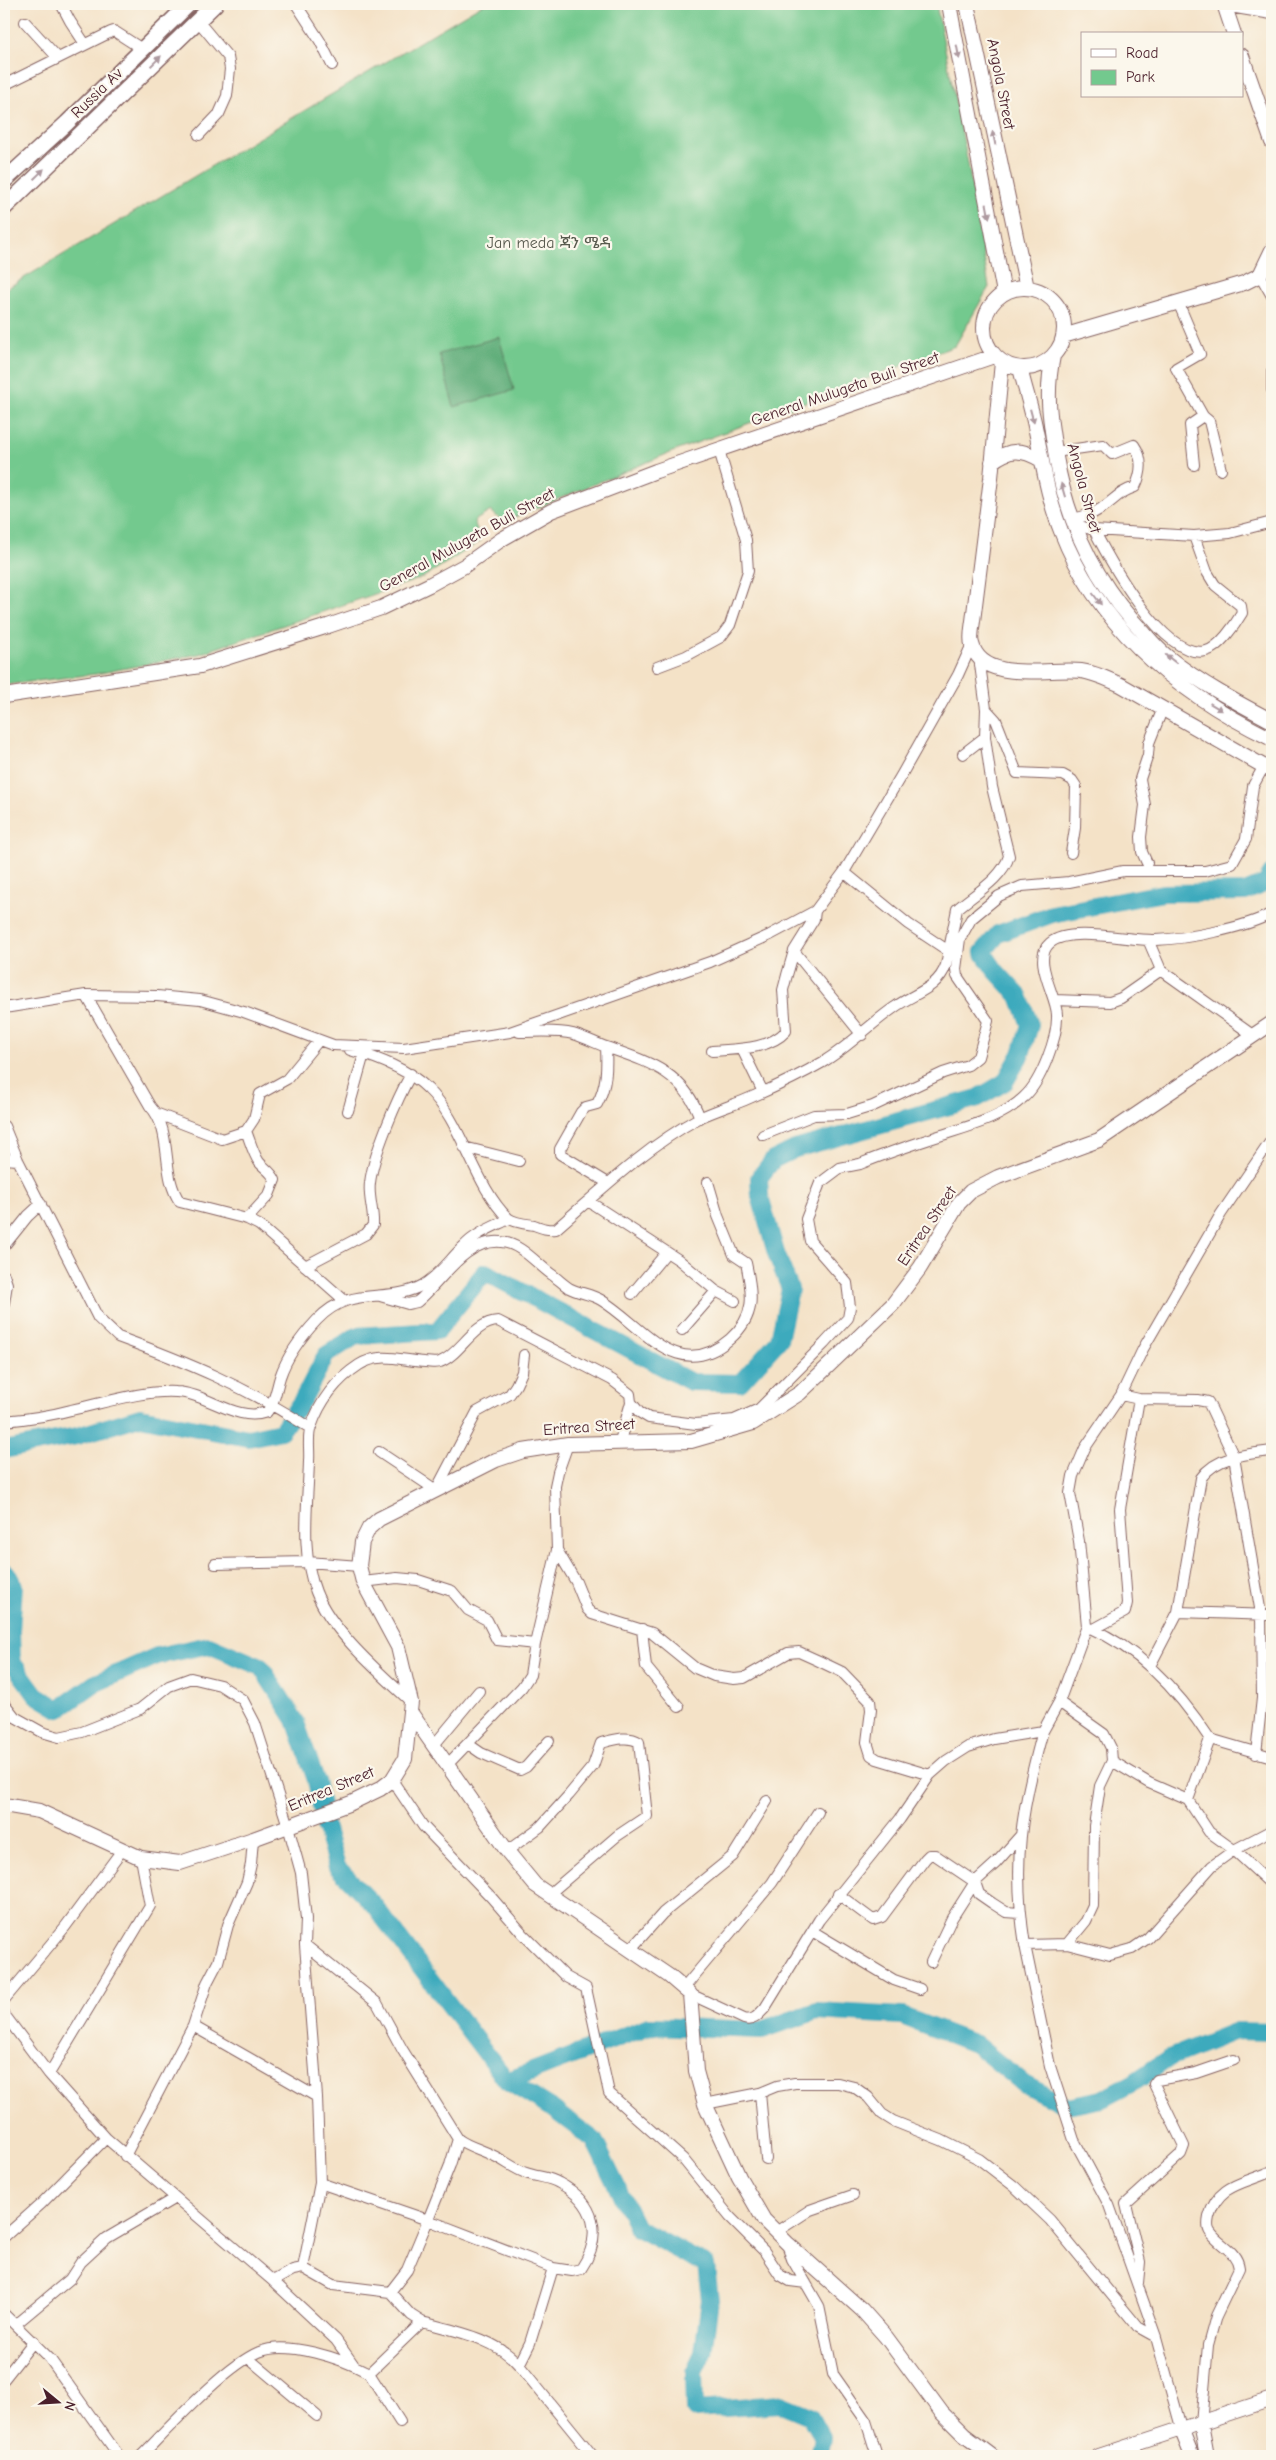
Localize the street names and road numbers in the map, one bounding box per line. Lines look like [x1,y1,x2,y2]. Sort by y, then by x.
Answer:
street label: Angola Street [983,37,1019,131]
street label: Russia Av [68,64,127,122]
street label: General Mulugeta Buli Street [749,348,942,430]
street label: Angola Street [1063,441,1105,535]
street label: General Mulugeta Buli Street [376,484,558,596]
street label: Eritrea Street [894,1183,960,1269]
street label: Eritrea Street [543,1415,636,1439]
street label: Eritrea Street [285,1763,377,1815]

